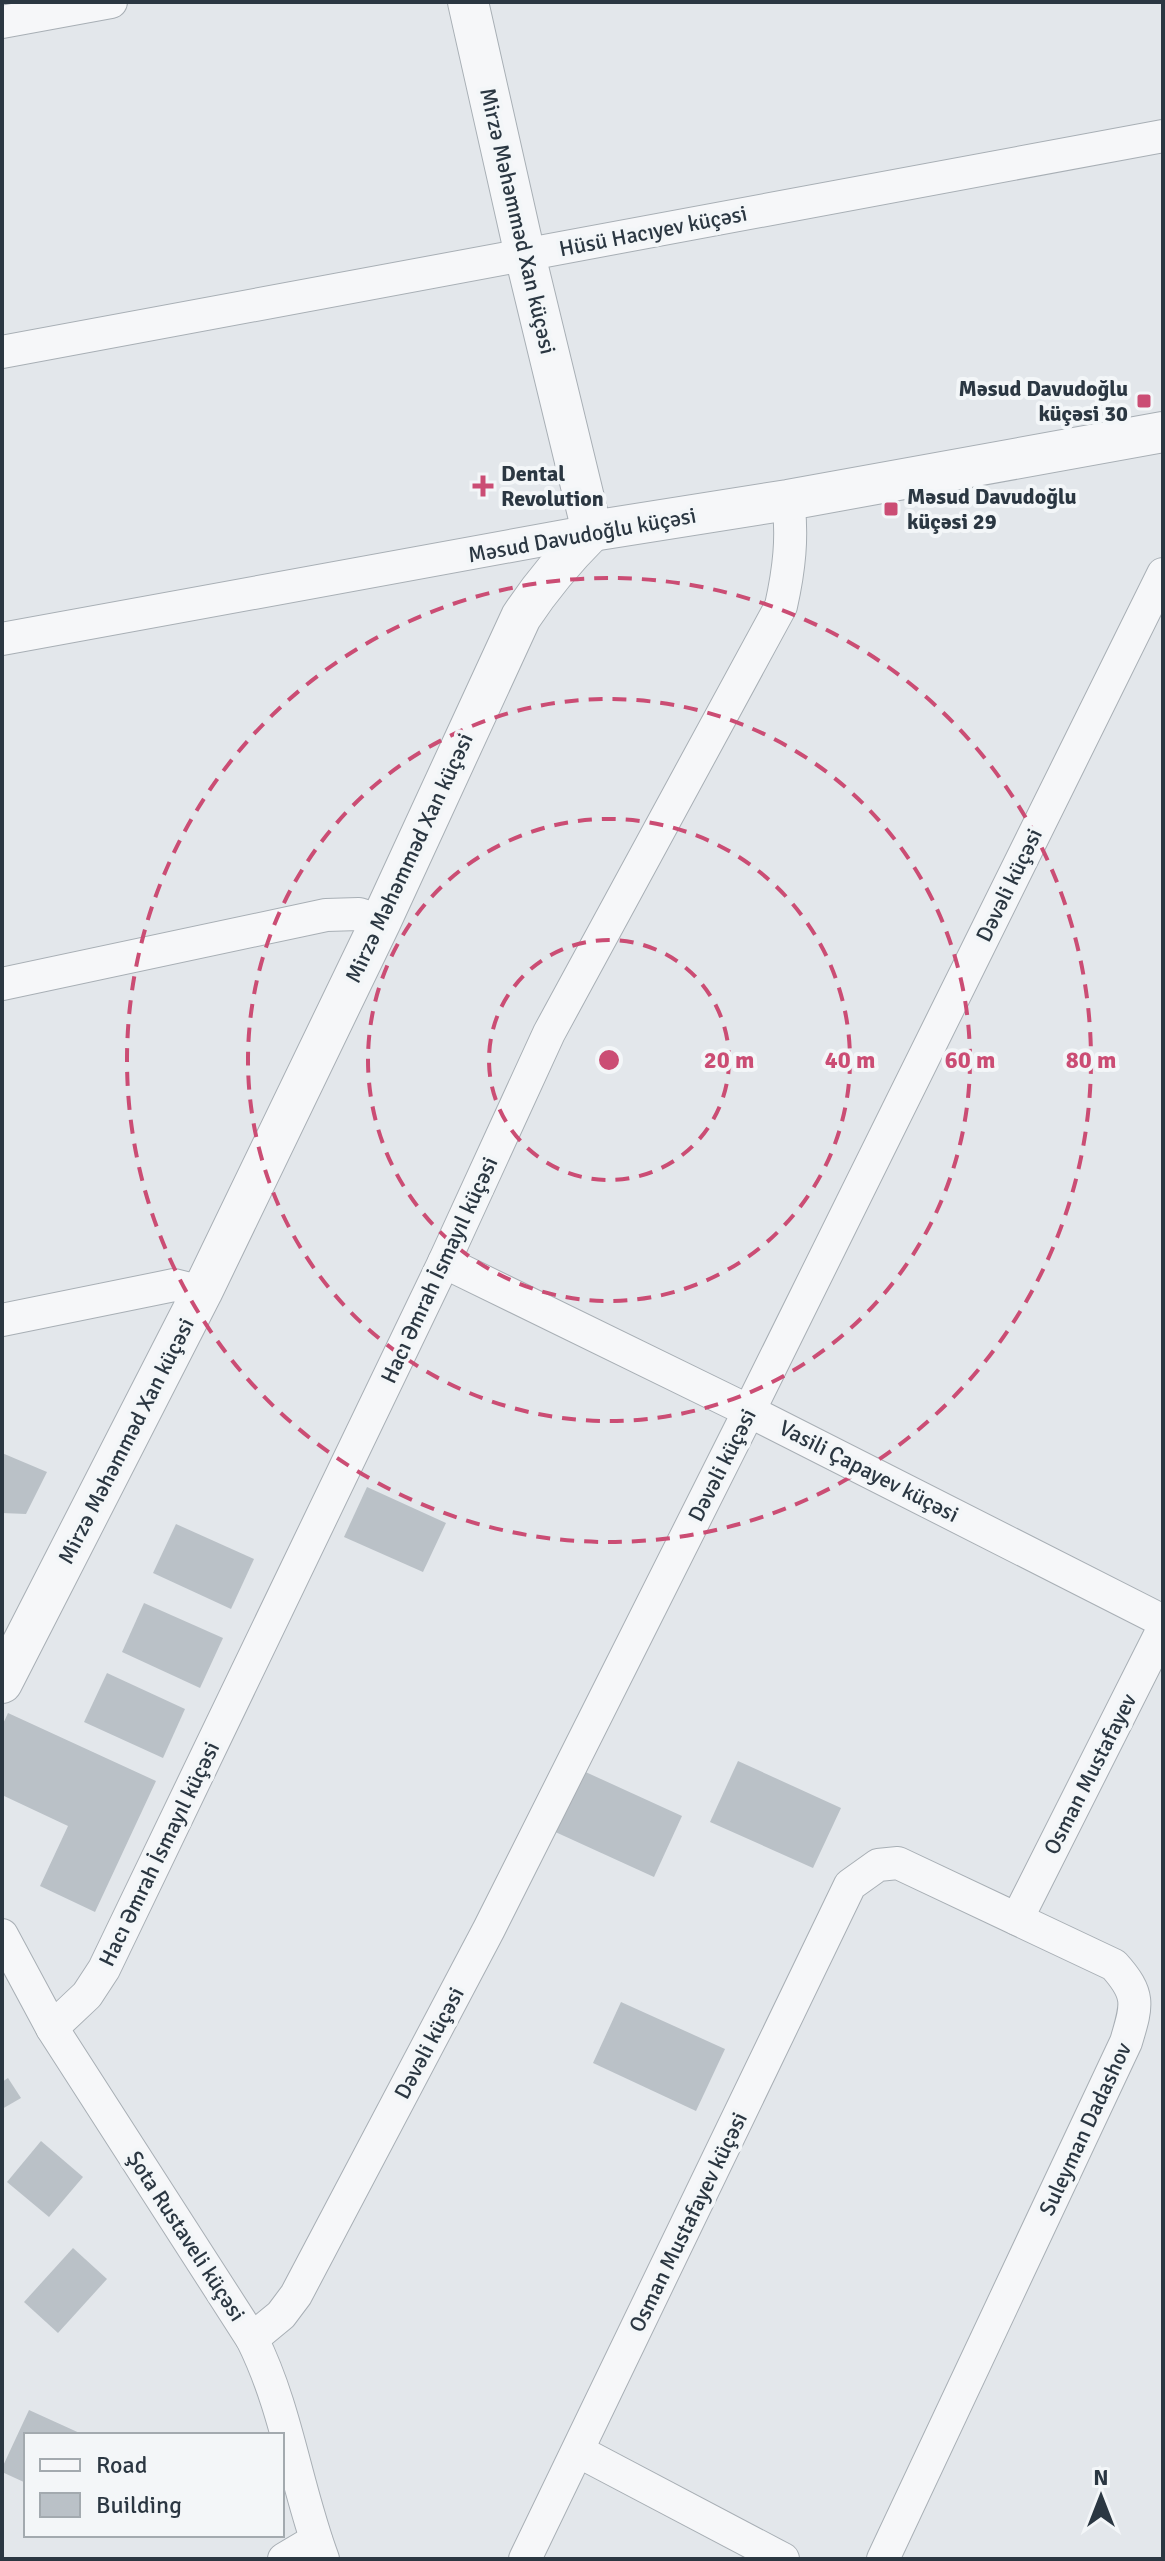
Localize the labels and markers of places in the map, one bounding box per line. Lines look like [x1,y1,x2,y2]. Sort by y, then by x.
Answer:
place label: Məsud Davudoğlu küçəsi 30 [958,375,1128,427]
marker: Məsud Davudoğlu küçəsi 30 [1135,392,1153,410]
place label: Dental Revolution [501,460,604,512]
marker: Dental Revolution [472,475,494,497]
place label: Məsud Davudoğlu küçəsi 29 [907,483,1077,535]
marker: Məsud Davudoğlu küçəsi 29 [882,500,900,518]
centre of rings [595,1046,623,1074]

